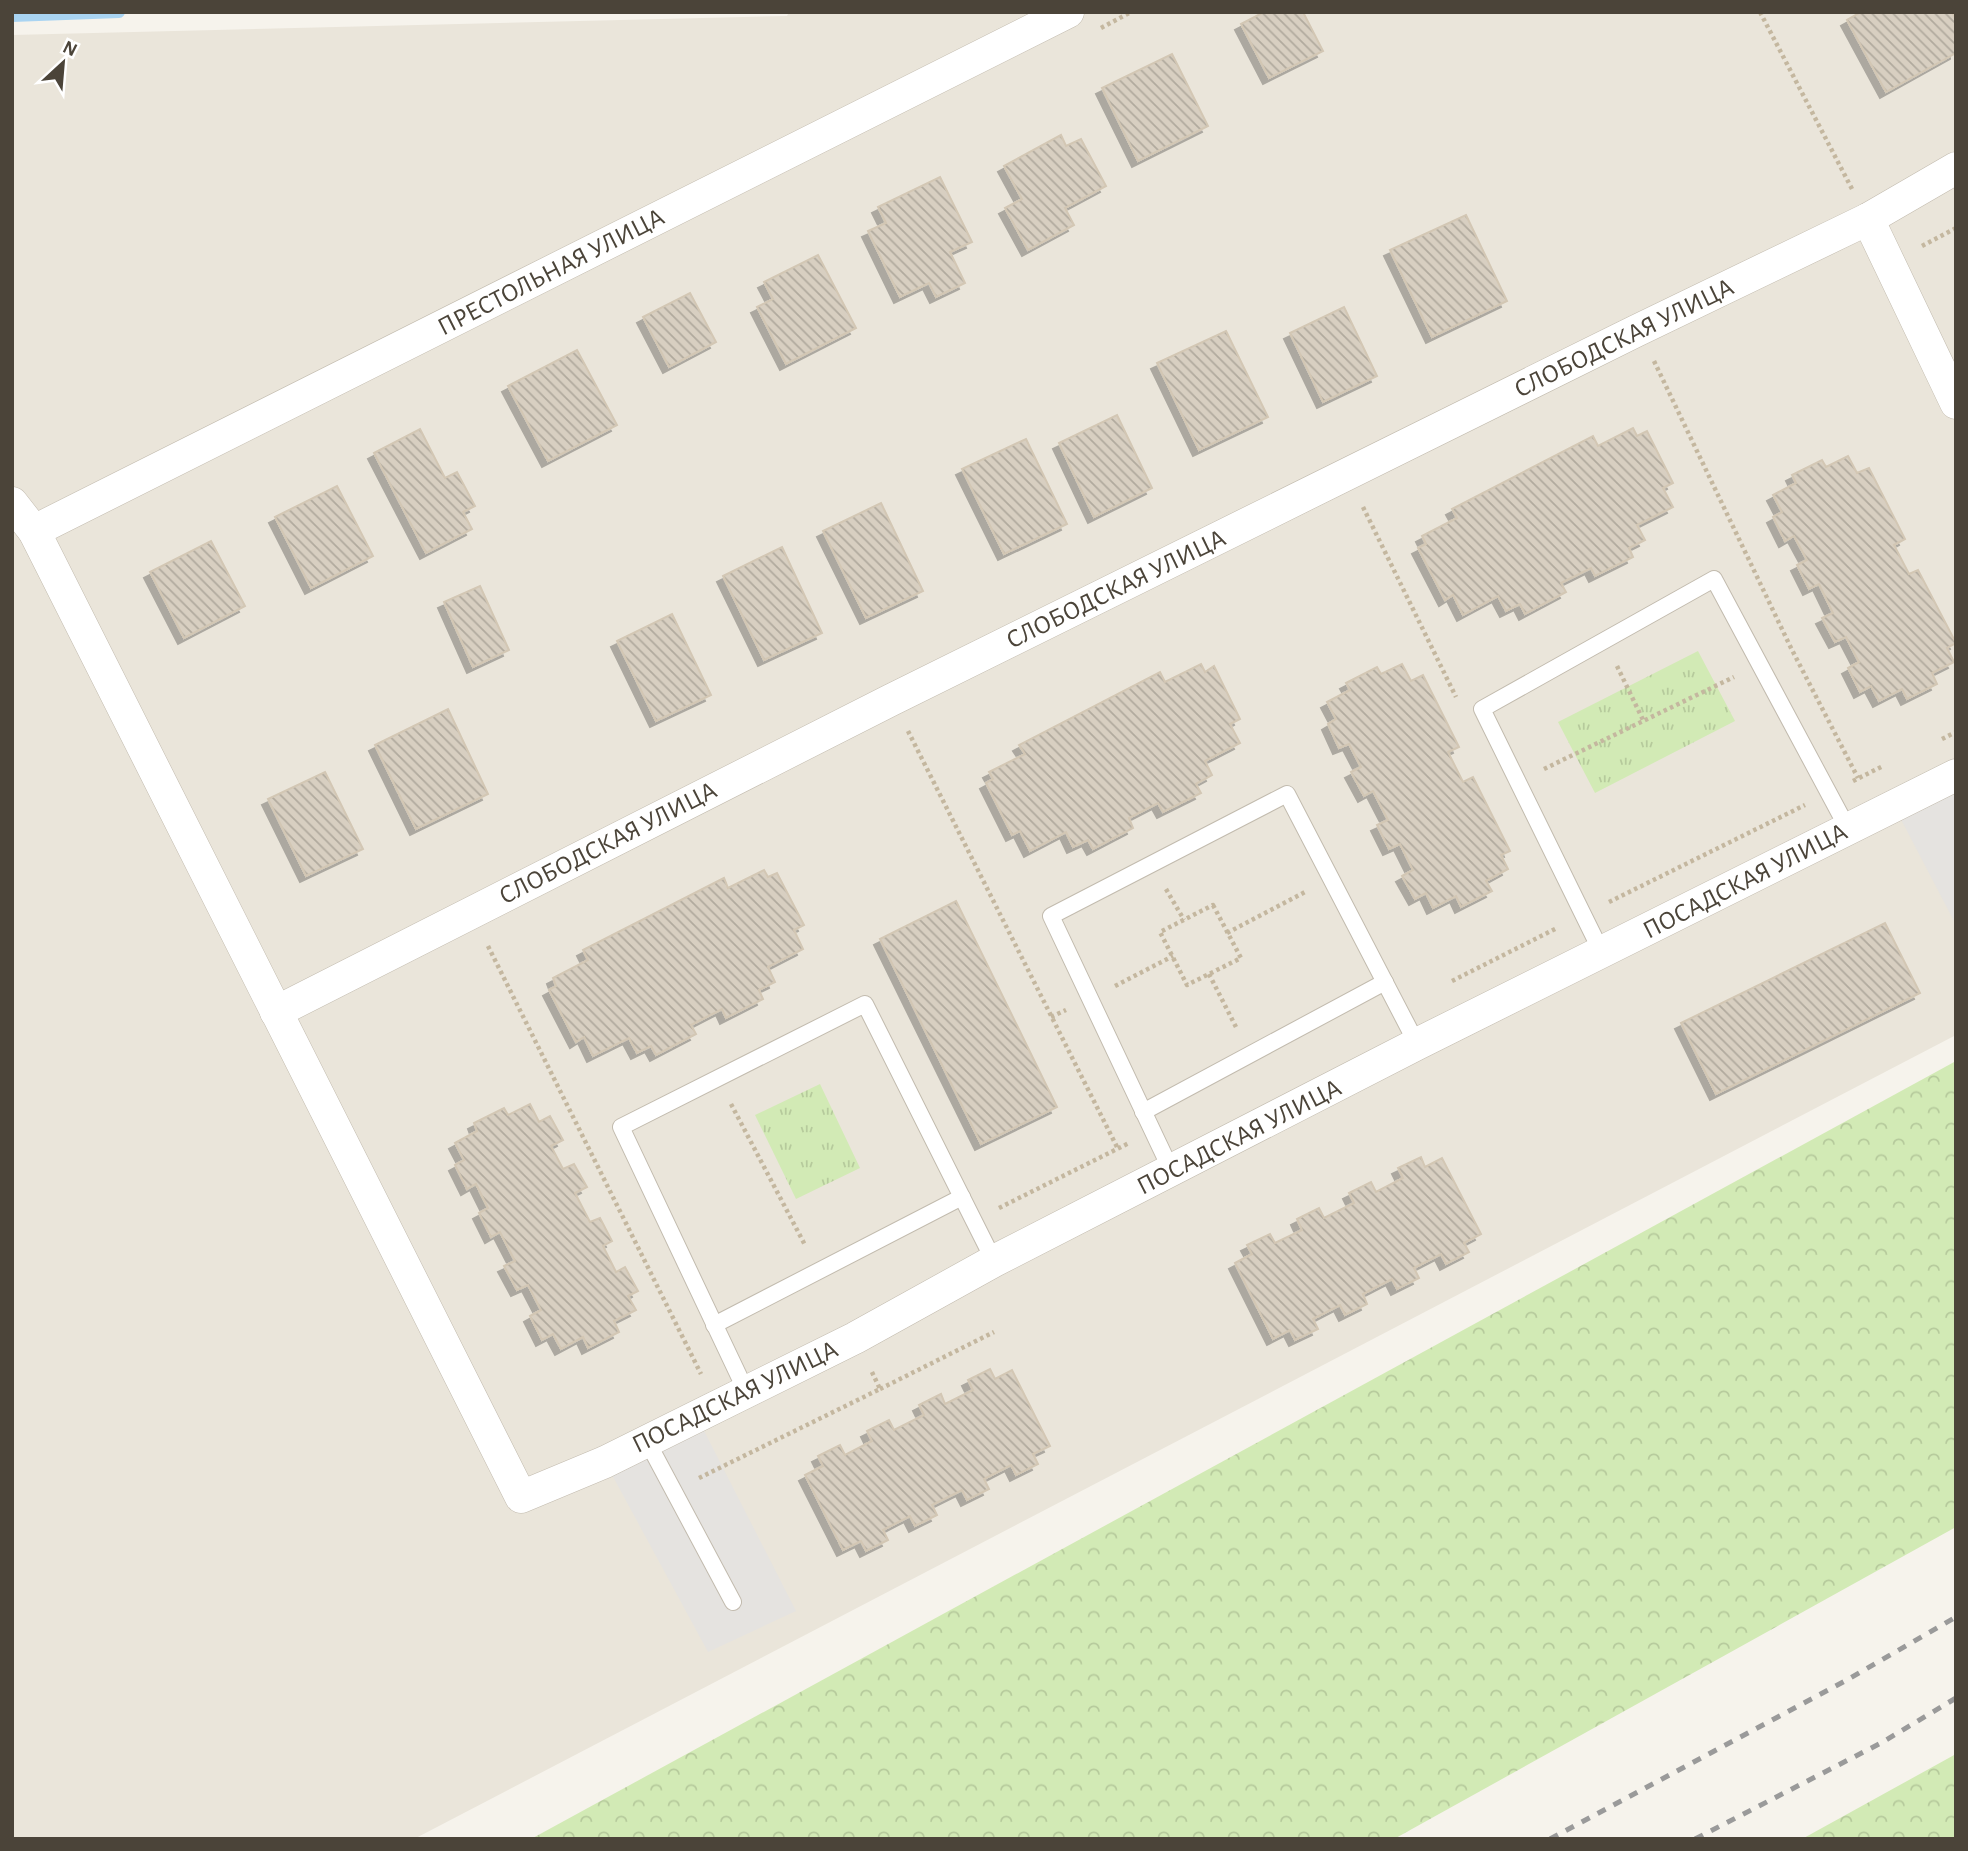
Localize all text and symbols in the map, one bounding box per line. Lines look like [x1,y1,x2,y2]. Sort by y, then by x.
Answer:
north arrow [28,28,98,98]
text: N [60,38,80,61]
street label: ПРЕСТОЛЬНАЯ УЛИЦА [434,204,668,340]
street label: СЛОБОДСКАЯ УЛИЦА [1510,274,1738,402]
street label: СЛОБОДСКАЯ УЛИЦА [1002,525,1230,653]
street label: СЛОБОДСКАЯ УЛИЦА [495,777,721,909]
street label: ПОСАДСКАЯ УЛИЦА [1639,818,1851,944]
street label: ПОСАДСКАЯ УЛИЦА [1133,1074,1345,1200]
street label: ПОСАДСКАЯ УЛИЦА [628,1336,842,1458]

